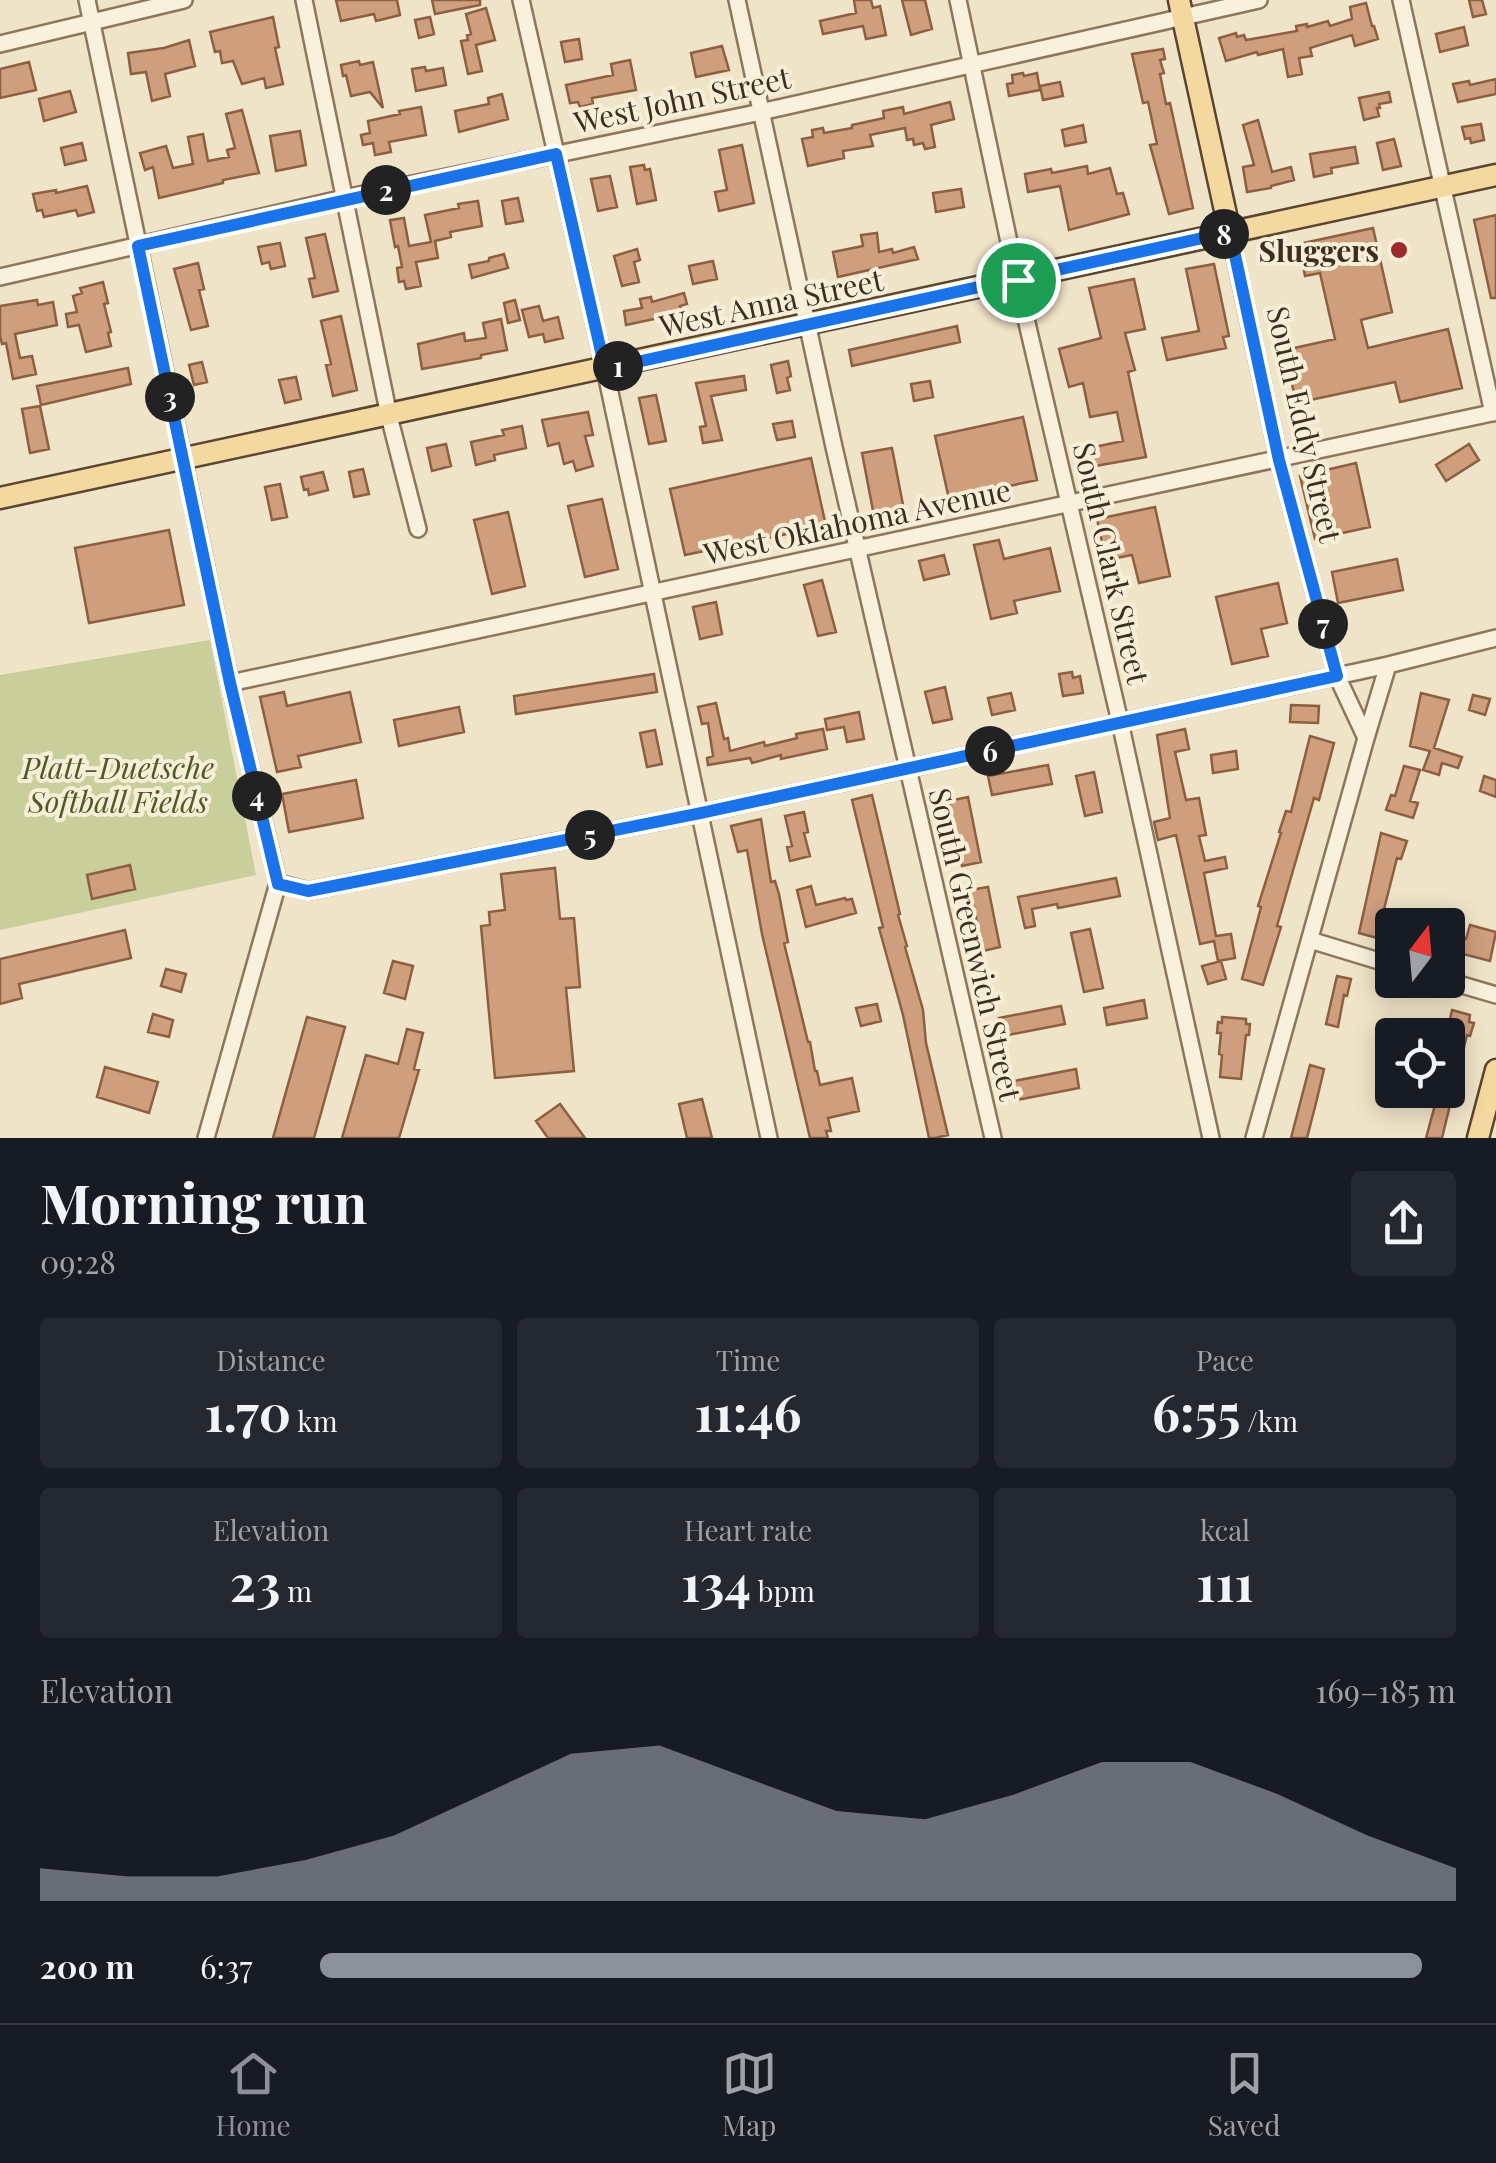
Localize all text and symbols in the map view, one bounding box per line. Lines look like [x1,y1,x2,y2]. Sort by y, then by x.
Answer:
street label: West John Street [569,56,794,142]
pin: 2 [361,165,411,215]
text: 2 [379,171,393,208]
pin: 8 [1199,209,1249,259]
text: 8 [1216,215,1232,252]
place label: Sluggers [1259,230,1379,270]
pin [976,238,1061,323]
marker: Sluggers [1388,239,1410,261]
icon: arrive [991,253,1046,308]
street label: West Anna Street [655,259,887,345]
street label: South Eddy Street [1258,302,1352,546]
pin: 1 [593,341,643,391]
text: 1 [613,347,623,384]
pin: 3 [145,372,195,422]
text: 3 [163,378,177,415]
street label: South Clark Street [1065,438,1159,688]
street label: West Oklahoma Avenue [699,469,1014,573]
pin: 7 [1298,599,1348,649]
text: 7 [1317,605,1329,642]
pin: 6 [965,726,1015,776]
text: 6 [982,732,998,769]
park label: Platt-Duetsche Softball Fields [21,747,214,821]
pin: 4 [232,771,282,821]
text: 4 [250,777,264,814]
street label: South Greenwich Street [921,784,1032,1105]
pin: 5 [565,810,615,860]
text: 5 [584,816,596,853]
north arrow [1375,908,1465,998]
map controls [1375,908,1465,1108]
button: locate [1375,1018,1465,1108]
text: Morning run [40,1164,367,1238]
button: share [1351,1171,1456,1276]
text: 09:28 [40,1239,116,1282]
text: Distance [216,1341,326,1378]
text: Time [716,1341,780,1378]
text: Pace [1196,1341,1254,1378]
text: 1.70 [204,1378,291,1445]
text: 11:46 [694,1378,802,1445]
text: 6:55 [1152,1378,1240,1445]
text: km [291,1402,338,1439]
text: /km [1240,1402,1298,1439]
text: Elevation [213,1511,329,1548]
text: Heart rate [684,1511,812,1548]
text: kcal [1200,1511,1250,1548]
text: 23 [230,1548,280,1615]
text: 134 [681,1548,751,1615]
text: 111 [1196,1548,1254,1615]
text: m [280,1572,312,1609]
text: bpm [751,1572,815,1609]
text: Elevation [40,1668,173,1711]
text: 169–185 m [1315,1668,1456,1711]
text: 200 m [40,1944,134,1987]
text: 6:37 [200,1944,252,1987]
tab: Home [216,2046,291,2143]
tab: Map [722,2046,777,2143]
tab: Saved [1208,2046,1280,2143]

